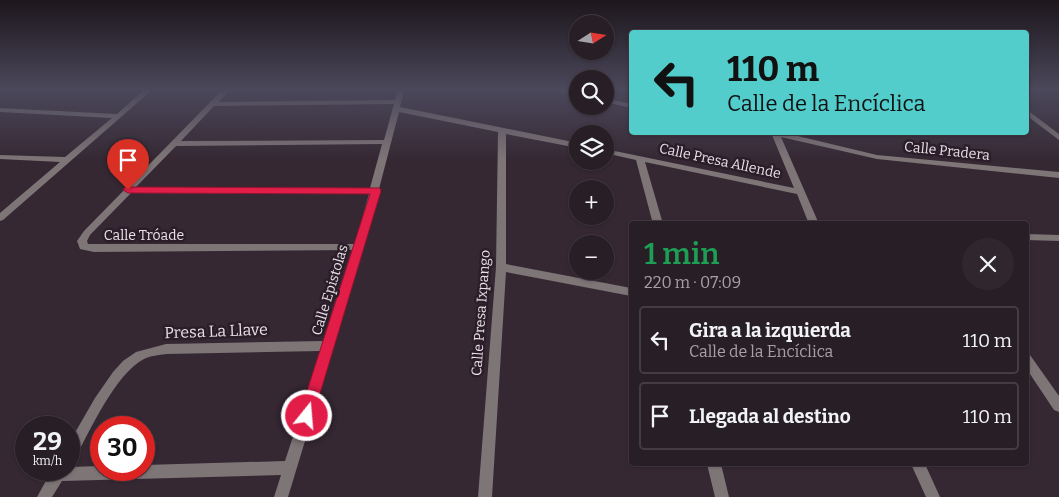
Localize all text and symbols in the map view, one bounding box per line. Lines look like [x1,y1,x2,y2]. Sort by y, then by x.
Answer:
north arrow [569,15,614,60]
map controls [569,15,614,280]
text: 110 m [727,48,819,90]
icon: left [644,50,709,115]
button: search [569,70,614,115]
text: Calle de la Encíclica [727,90,925,117]
button: layers [569,125,614,170]
street label: Calle Pradera [903,138,991,164]
pin [107,139,149,190]
street label: Calle Presa Allende [658,140,782,182]
icon: arrive [114,146,142,174]
button: + [569,180,614,225]
street label: Calle Tróade [104,227,184,244]
button: − [569,235,614,280]
text: 1 min [644,236,719,272]
button: close [962,238,1014,290]
street label: Calle Epistolas [308,243,352,337]
street label: Calle Presa Ixpango [468,249,494,377]
text: 220 m · 07:09 [644,273,741,292]
text: Gira a la izquierda [689,319,851,342]
street label: Presa La Llave [164,320,268,342]
icon: left [646,326,674,354]
text: 110 m [962,329,1012,352]
text: Calle de la Encíclica [689,342,833,361]
position arrow [280,389,332,441]
icon: arrive [646,402,674,430]
text: Llegada al destino [689,405,851,428]
text: 110 m [962,405,1012,428]
speed limit sign: 30 [90,416,155,481]
text: 29 [33,427,62,457]
text: km/h [33,454,62,468]

